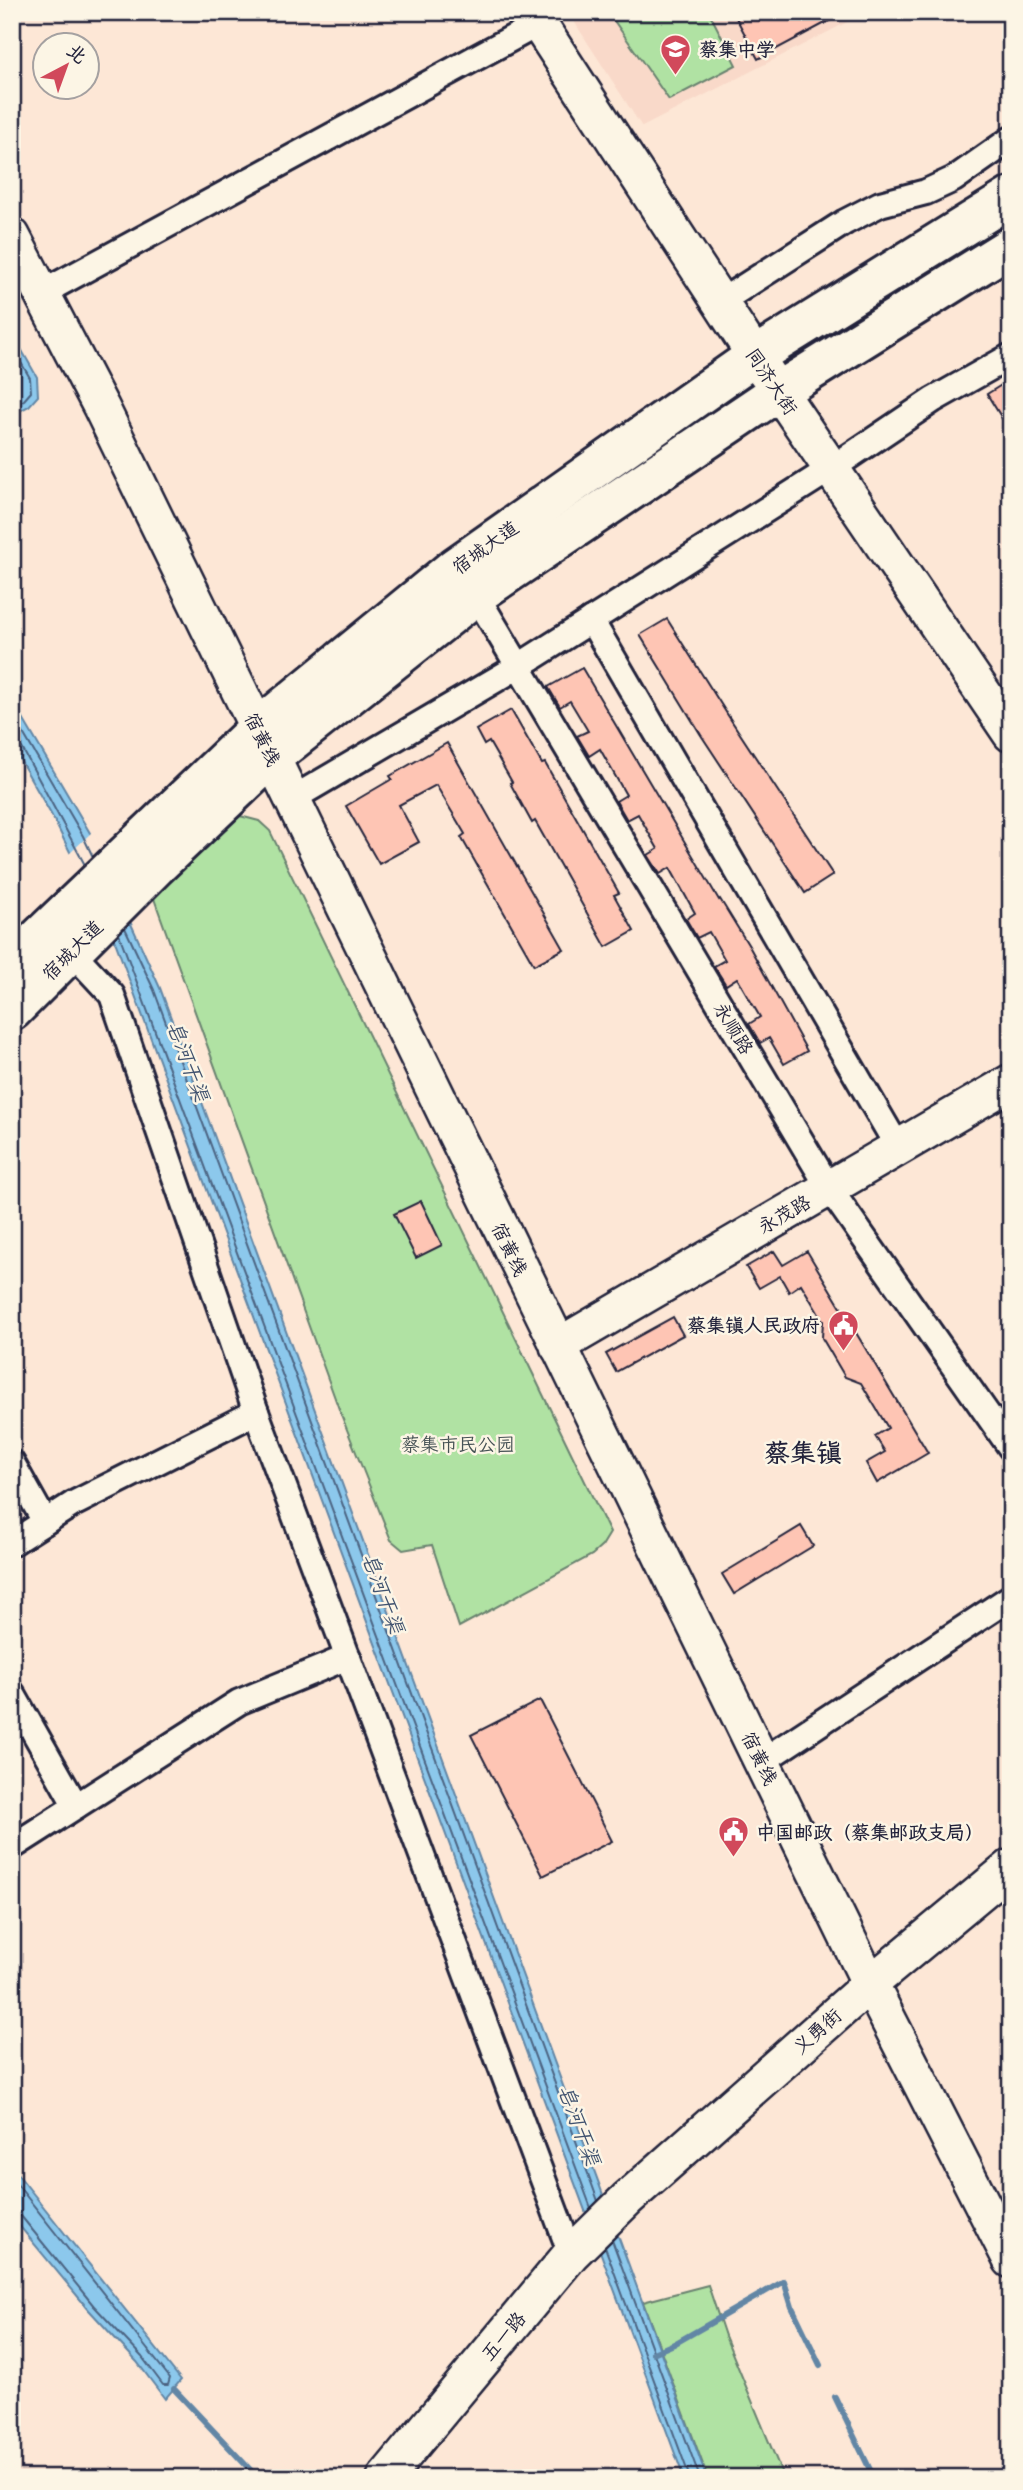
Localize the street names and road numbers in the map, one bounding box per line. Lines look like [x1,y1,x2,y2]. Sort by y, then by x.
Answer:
street label: 同济大街 [737,342,804,422]
street label: 宿城大道 [447,514,526,583]
street label: 宿黄线 [235,708,287,772]
street label: 宿城大道 [36,914,111,989]
street label: 永顺路 [705,997,760,1061]
street label: 永茂路 [753,1188,817,1243]
street label: 宿黄线 [482,1218,534,1282]
street label: 宿黄线 [732,1727,784,1791]
street label: 义勇街 [787,2002,850,2063]
street label: 五一路 [475,2306,534,2369]

